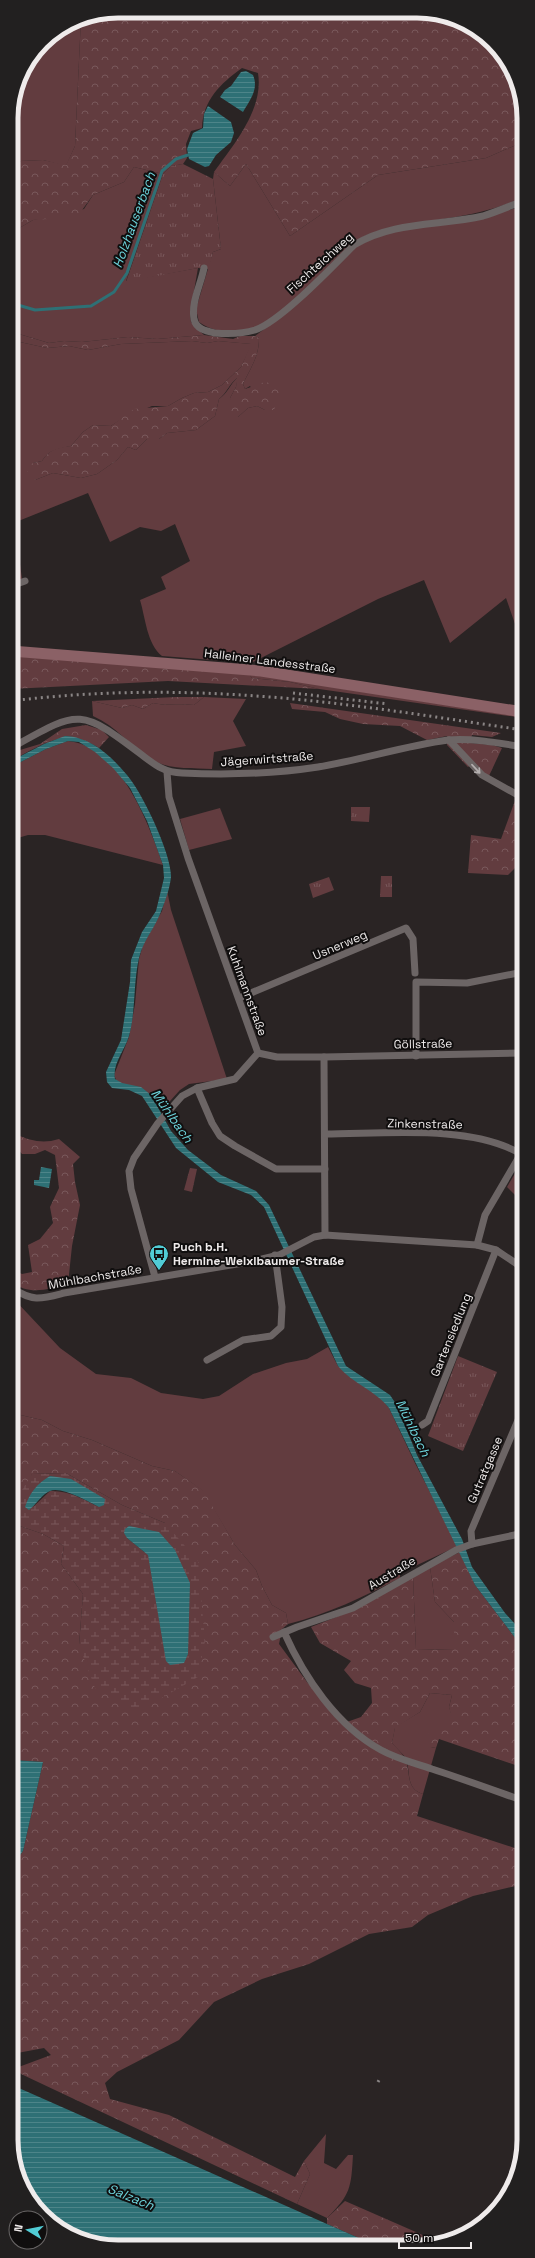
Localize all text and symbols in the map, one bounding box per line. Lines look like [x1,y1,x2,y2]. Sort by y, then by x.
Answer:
water label: Holzhauserbach [109,169,160,270]
street label: Fischteichweg [283,229,357,297]
street label: Halleiner Landesstraße [203,645,337,677]
street label: Jägerwirtstraße [220,748,314,770]
one-way arrow [471,764,480,774]
street label: Usnerweg [310,926,370,964]
street label: Kuhlmannstraße [223,944,271,1038]
street label: Göllstraße [393,1035,453,1053]
water label: Mühlbach [147,1086,197,1147]
street label: Zinkenstraße [387,1115,463,1133]
place label: Puch b.H. Hermine-Weixlbaumer-Straße [173,1239,344,1269]
bus stop icon: Puch b.H. Hermine-Weixlbaumer-Straße [148,1243,170,1271]
street label: Mühlbachstraße [47,1261,143,1293]
street label: Gartensiedlung [427,1291,475,1379]
water label: Mühlbach [392,1397,435,1460]
street label: Gutratgasse [464,1434,506,1506]
street label: Austraße [365,1553,419,1593]
water label: Salzach [105,2180,158,2214]
north arrow [8,2210,48,2250]
text: N [11,2223,26,2233]
scale bar [399,2224,471,2250]
text: 50 m [405,2230,433,2246]

